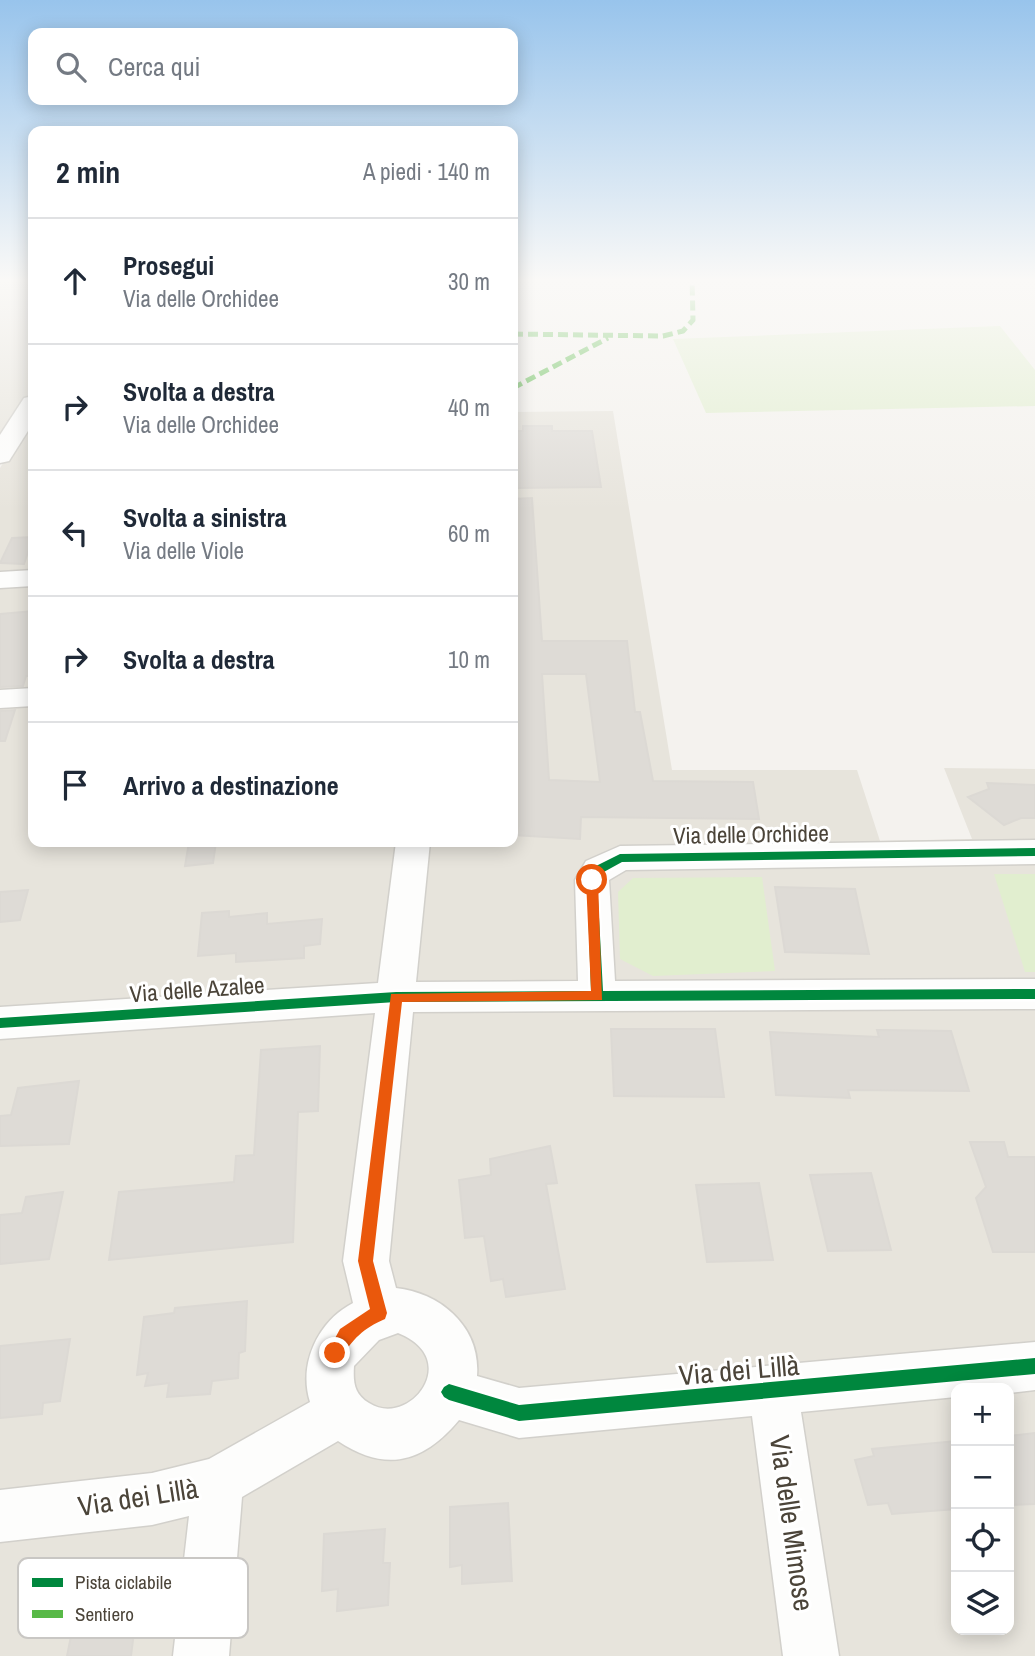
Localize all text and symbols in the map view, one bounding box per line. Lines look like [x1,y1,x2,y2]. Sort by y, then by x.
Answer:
search box [28,28,518,105]
icon: search [52,48,90,86]
text: Cerca qui [108,49,200,84]
text: 2 min [56,152,120,192]
text: A piedi · 140 m [363,156,490,187]
text: Prosegui [123,248,214,283]
icon: ahead [56,262,94,300]
text: 30 m [448,266,490,297]
text: Via delle Orchidee [123,283,279,314]
text: Svolta a destra [123,374,275,409]
icon: right [56,388,94,426]
text: 40 m [448,392,490,423]
text: Via delle Orchidee [123,409,279,440]
text: Svolta a sinistra [123,500,287,535]
icon: left [56,514,94,552]
text: 60 m [448,518,490,549]
text: Via delle Viole [123,535,244,566]
icon: right [56,640,94,678]
text: Svolta a destra [123,642,275,677]
text: 10 m [448,644,490,675]
icon: arrive [56,766,94,804]
text: Arrivo a destinazione [123,768,339,803]
street label: Via delle Orchidee [673,817,829,851]
route start [576,864,607,895]
street label: Via delle Azalee [129,969,265,1009]
route end [319,1337,350,1368]
street label: Via dei Lillà [677,1346,801,1394]
map controls [951,1383,1014,1635]
button: + [951,1383,1014,1446]
street label: Via delle Mimose [761,1433,823,1613]
button: − [951,1446,1014,1509]
street label: Via dei Lillà [75,1469,201,1525]
button: locate [951,1509,1014,1572]
legend [18,1558,248,1638]
text: Pista ciclabile [75,1569,172,1595]
button: layers [951,1572,1014,1635]
text: Sentiero [75,1601,134,1627]

